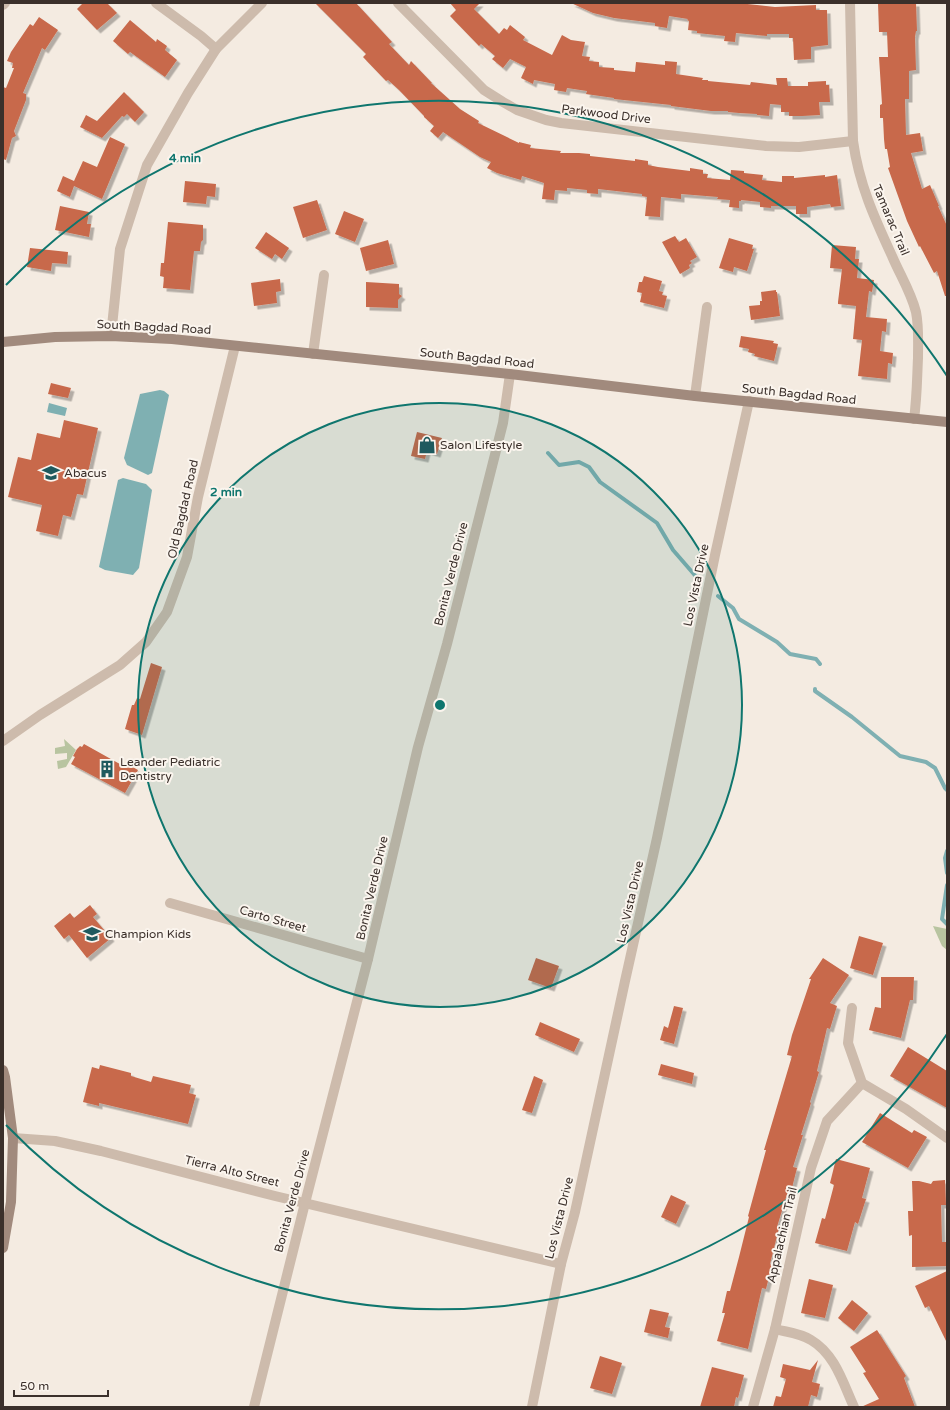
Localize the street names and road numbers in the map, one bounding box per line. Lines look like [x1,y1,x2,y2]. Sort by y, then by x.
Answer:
street label: Parkwood Drive [561,102,652,126]
street label: Tamarac Trail [870,182,912,258]
street label: South Bagdad Road [96,317,212,337]
street label: South Bagdad Road [419,345,535,371]
street label: South Bagdad Road [741,381,857,407]
street label: Old Bagdad Road [165,458,201,560]
street label: Bonita Verde Drive [431,521,471,627]
street label: Los Vista Drive [680,542,712,628]
street label: Bonita Verde Drive [353,834,391,941]
street label: Los Vista Drive [614,859,646,945]
street label: Carto Street [238,903,308,935]
street label: Bonita Verde Drive [271,1148,313,1254]
street label: Tierra Alto Street [183,1152,281,1190]
street label: Los Vista Drive [542,1175,576,1260]
street label: Appalachian Trail [764,1186,800,1284]

